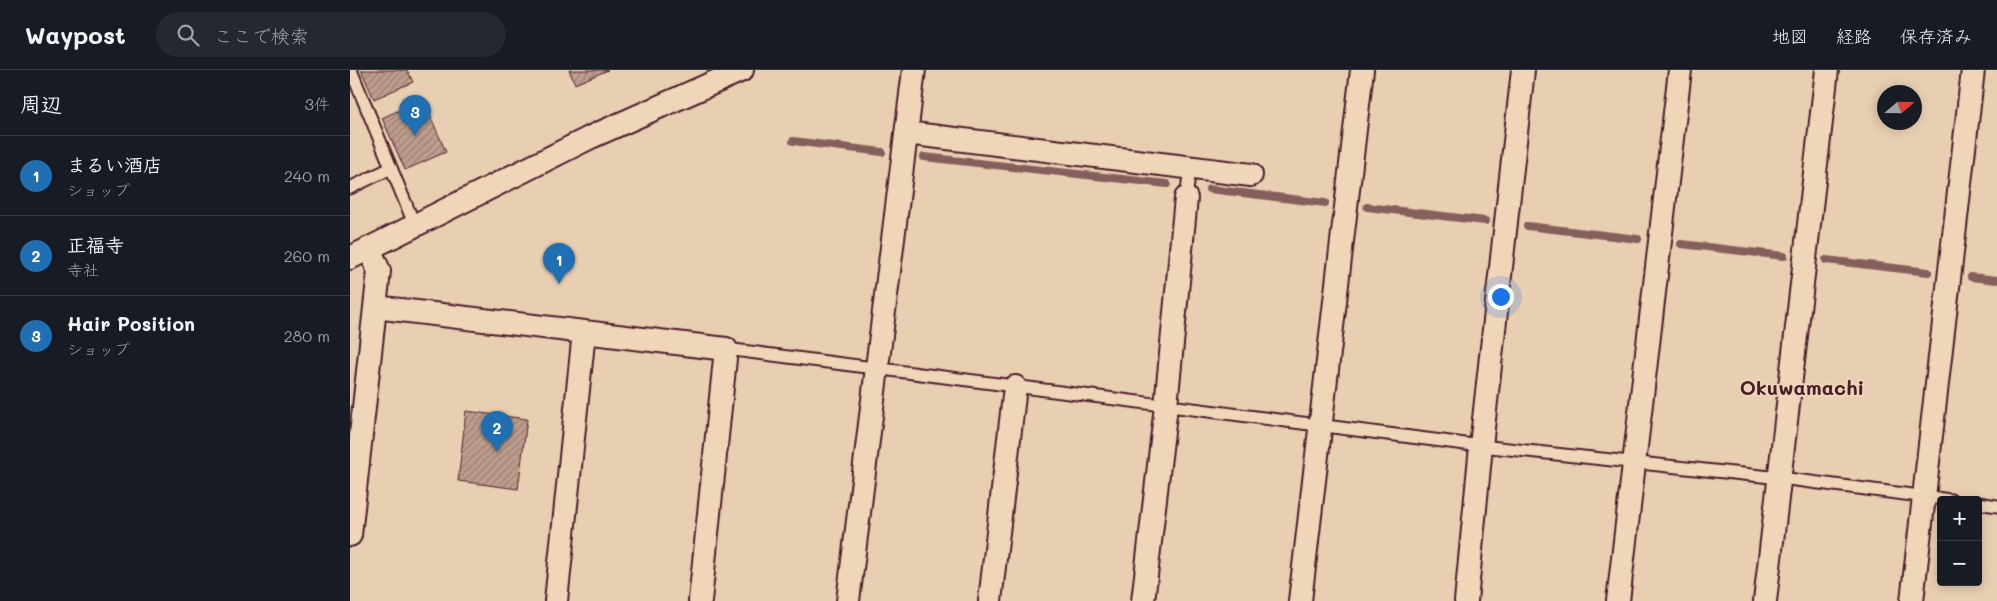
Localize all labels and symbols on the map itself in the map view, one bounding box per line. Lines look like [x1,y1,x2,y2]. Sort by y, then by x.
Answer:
north arrow [1877,85,1922,130]
pin: 3 [399,95,431,136]
pin: 1 [543,243,575,284]
your location [1488,284,1514,310]
district label: Okuwamachi [1740,374,1864,400]
pin: 2 [481,411,513,452]

